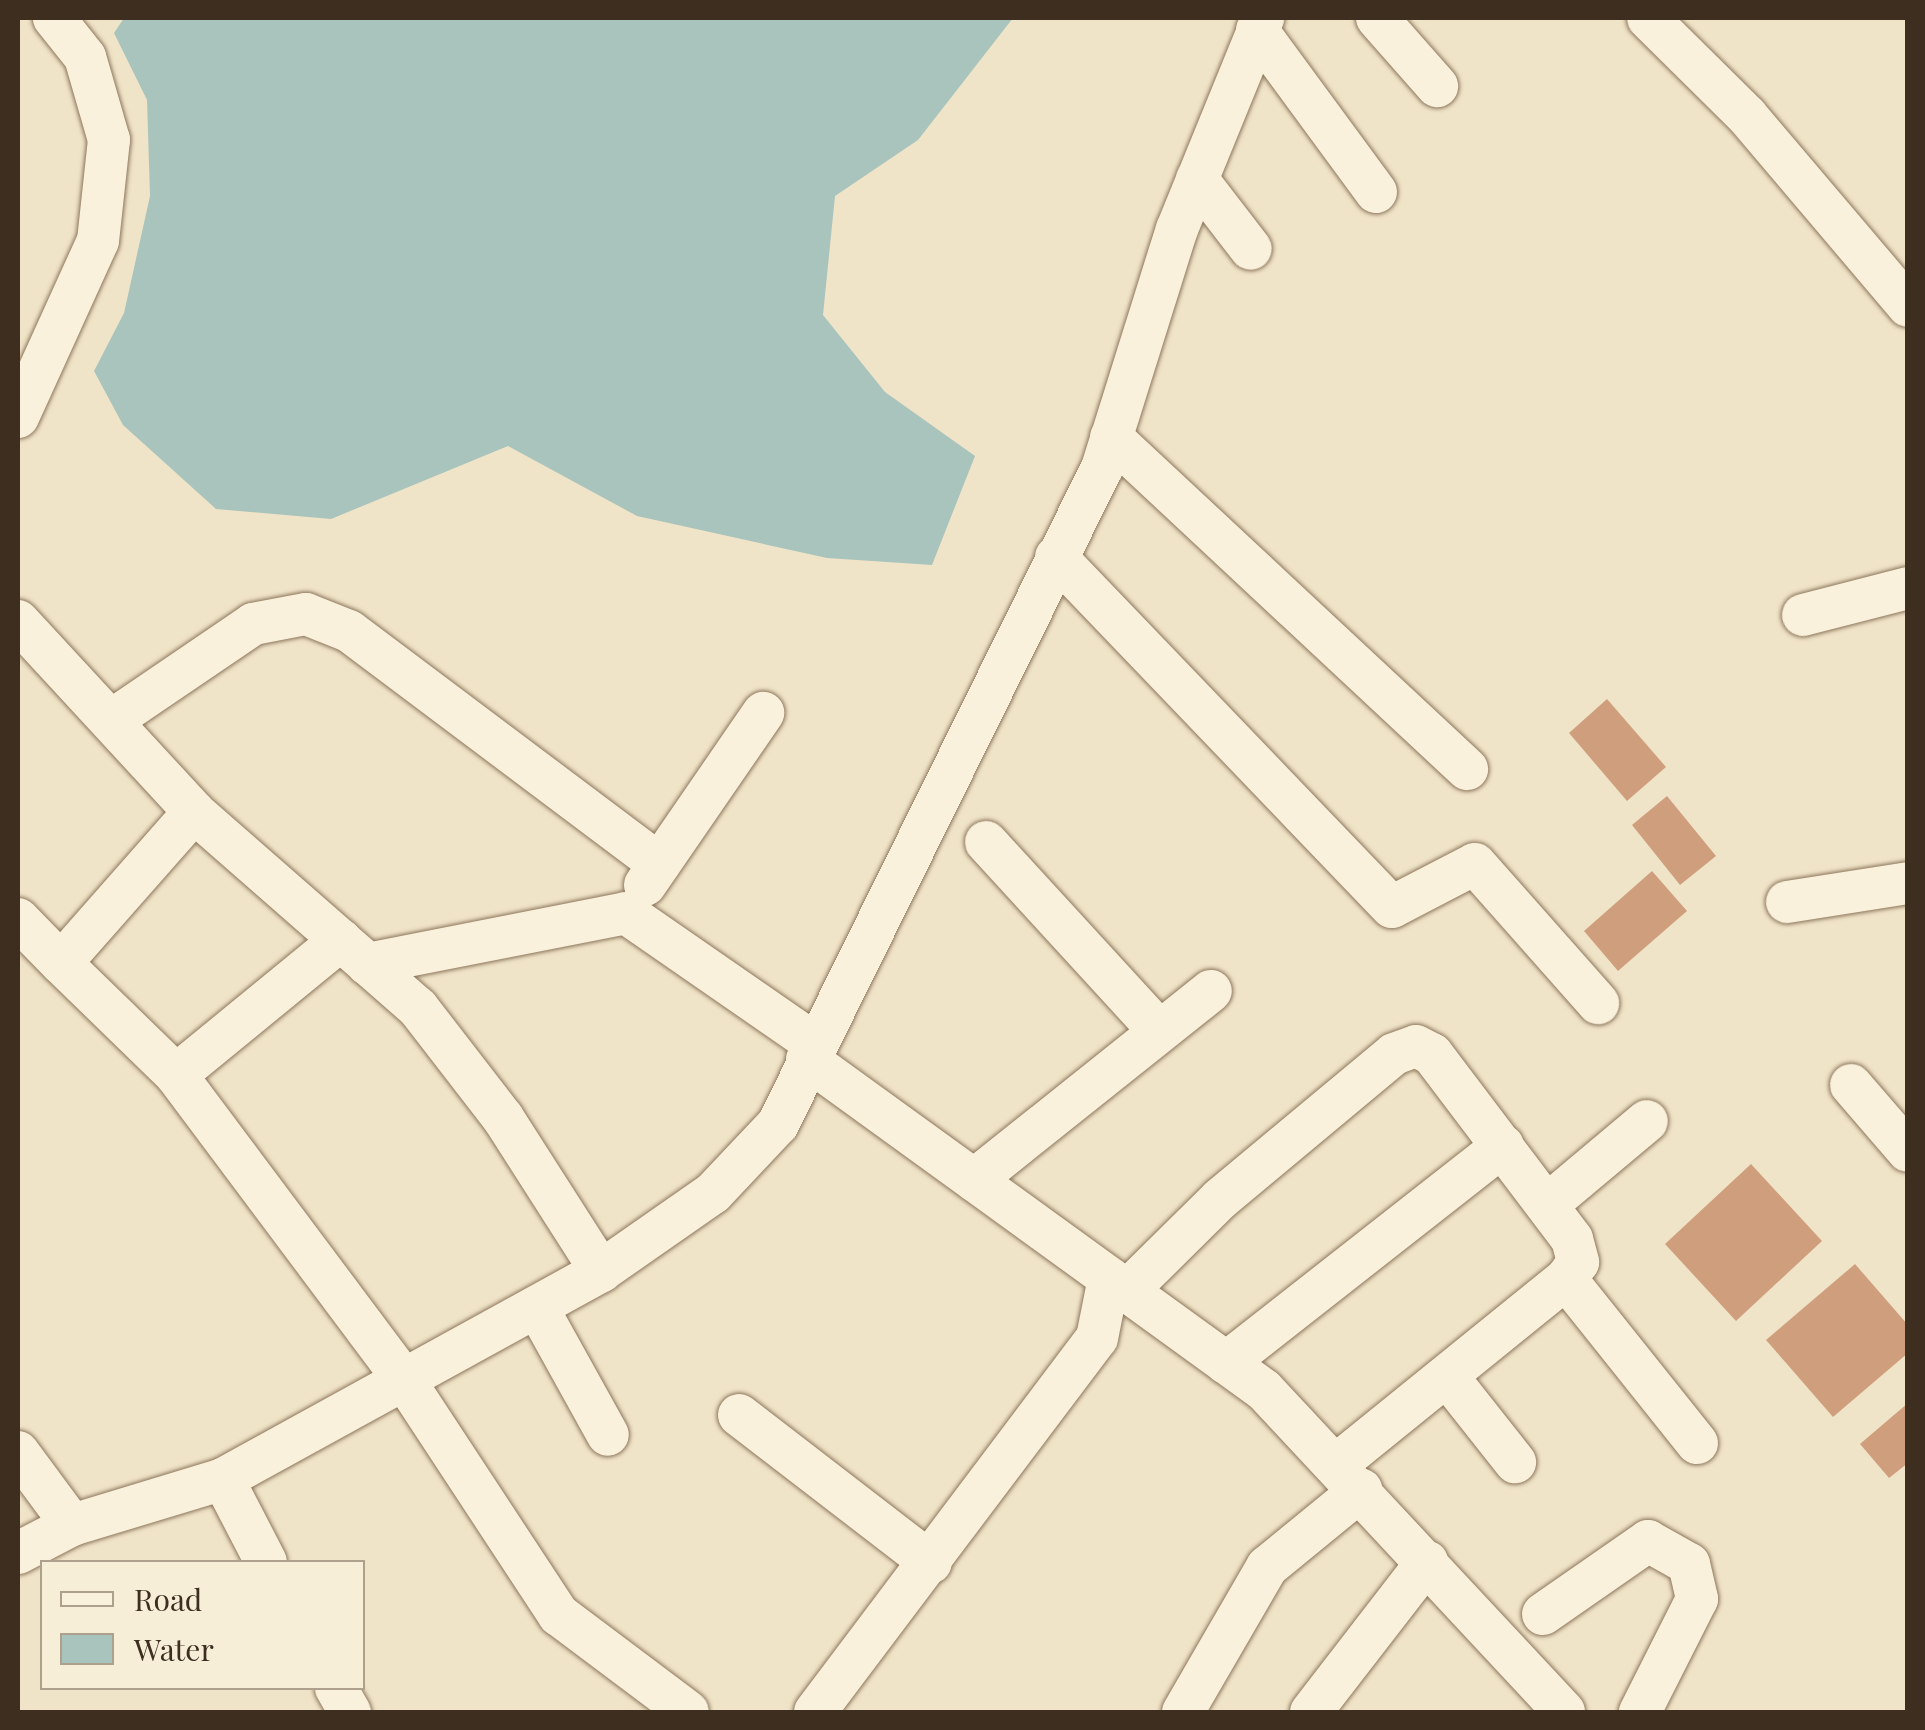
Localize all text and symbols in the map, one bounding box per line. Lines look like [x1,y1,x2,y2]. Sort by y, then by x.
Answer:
legend [40,1560,365,1690]
text: Road [134,1579,202,1619]
text: Water [134,1629,214,1669]

